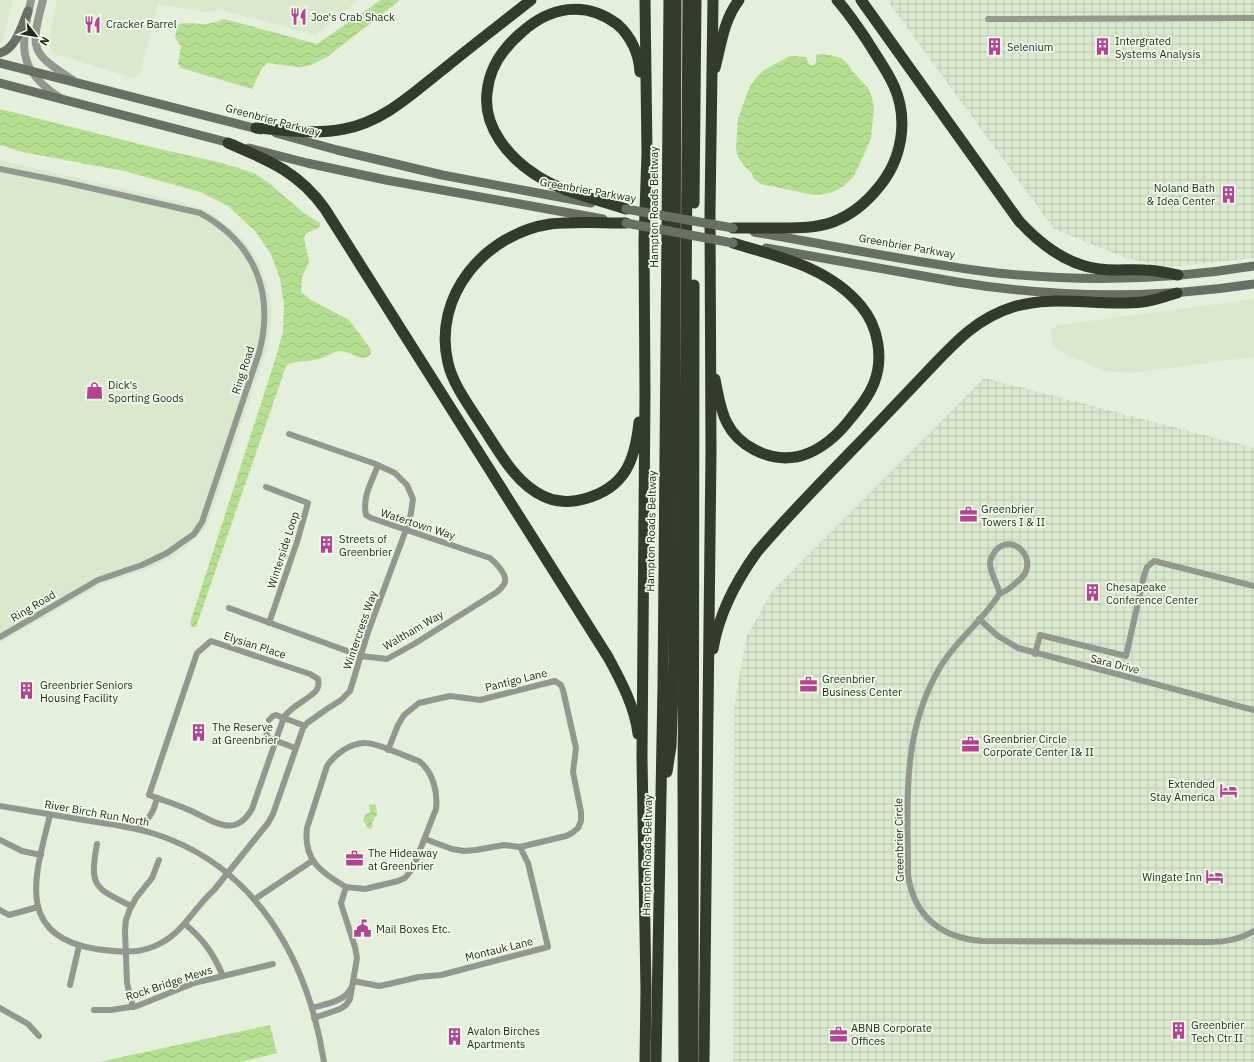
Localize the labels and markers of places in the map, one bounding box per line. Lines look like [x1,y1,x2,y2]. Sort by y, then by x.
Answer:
restaurant icon: Joe's Crab Shack [288,7,308,27]
place label: Joe's Crab Shack [311,10,395,24]
restaurant icon: Cracker Barrel [83,14,103,34]
place label: Cracker Barrel [106,17,177,31]
place label: Intergrated Systems Analysis [1115,34,1201,61]
building icon: Selenium [984,37,1004,57]
building icon: Intergrated Systems Analysis [1092,37,1112,57]
place label: Selenium [1007,40,1053,54]
place label: Noland Bath & Idea Center [1147,181,1215,208]
building icon: Noland Bath & Idea Center [1218,184,1238,204]
place label: Dick's Sporting Goods [108,378,184,405]
shop icon: Dick's Sporting Goods [85,381,105,401]
place label: Greenbrier Towers I & II [981,502,1045,529]
office icon: Greenbrier Towers I & II [958,505,978,525]
place label: Streets of Greenbrier [339,532,392,559]
building icon: Streets of Greenbrier [316,535,336,555]
place label: Chesapeake Conference Center [1106,580,1198,607]
building icon: Chesapeake Conference Center [1083,583,1103,603]
place label: Greenbrier Business Center [822,672,902,699]
office icon: Greenbrier Business Center [799,675,819,695]
place label: Greenbrier Seniors Housing Facility [40,678,133,705]
building icon: Greenbrier Seniors Housing Facility [17,681,37,701]
place label: The Reserve at Greenbrier [212,720,278,747]
building icon: The Reserve at Greenbrier [189,723,209,743]
place label: Greenbrier Circle Corporate Center I& II [983,732,1094,759]
office icon: Greenbrier Circle Corporate Center I& II [960,735,980,755]
place label: Extended Stay America [1150,777,1215,804]
hotel icon: Extended Stay America [1218,780,1238,800]
place label: The Hideaway at Greenbrier [368,846,438,873]
office icon: The Hideaway at Greenbrier [345,849,365,869]
hotel icon: Wingate Inn [1205,867,1225,887]
place label: Wingate Inn [1142,870,1202,884]
public building icon: Mail Boxes Etc. [353,919,373,939]
place label: Mail Boxes Etc. [376,922,451,936]
place label: Greenbrier Tech Ctr II [1191,1018,1244,1045]
place label: ABNB Corporate Offices [851,1021,932,1048]
building icon: Greenbrier Tech Ctr II [1168,1021,1188,1041]
place label: Avalon Birches Apartments [467,1024,540,1051]
office icon: ABNB Corporate Offices [828,1024,848,1044]
building icon: Avalon Birches Apartments [444,1027,464,1047]

